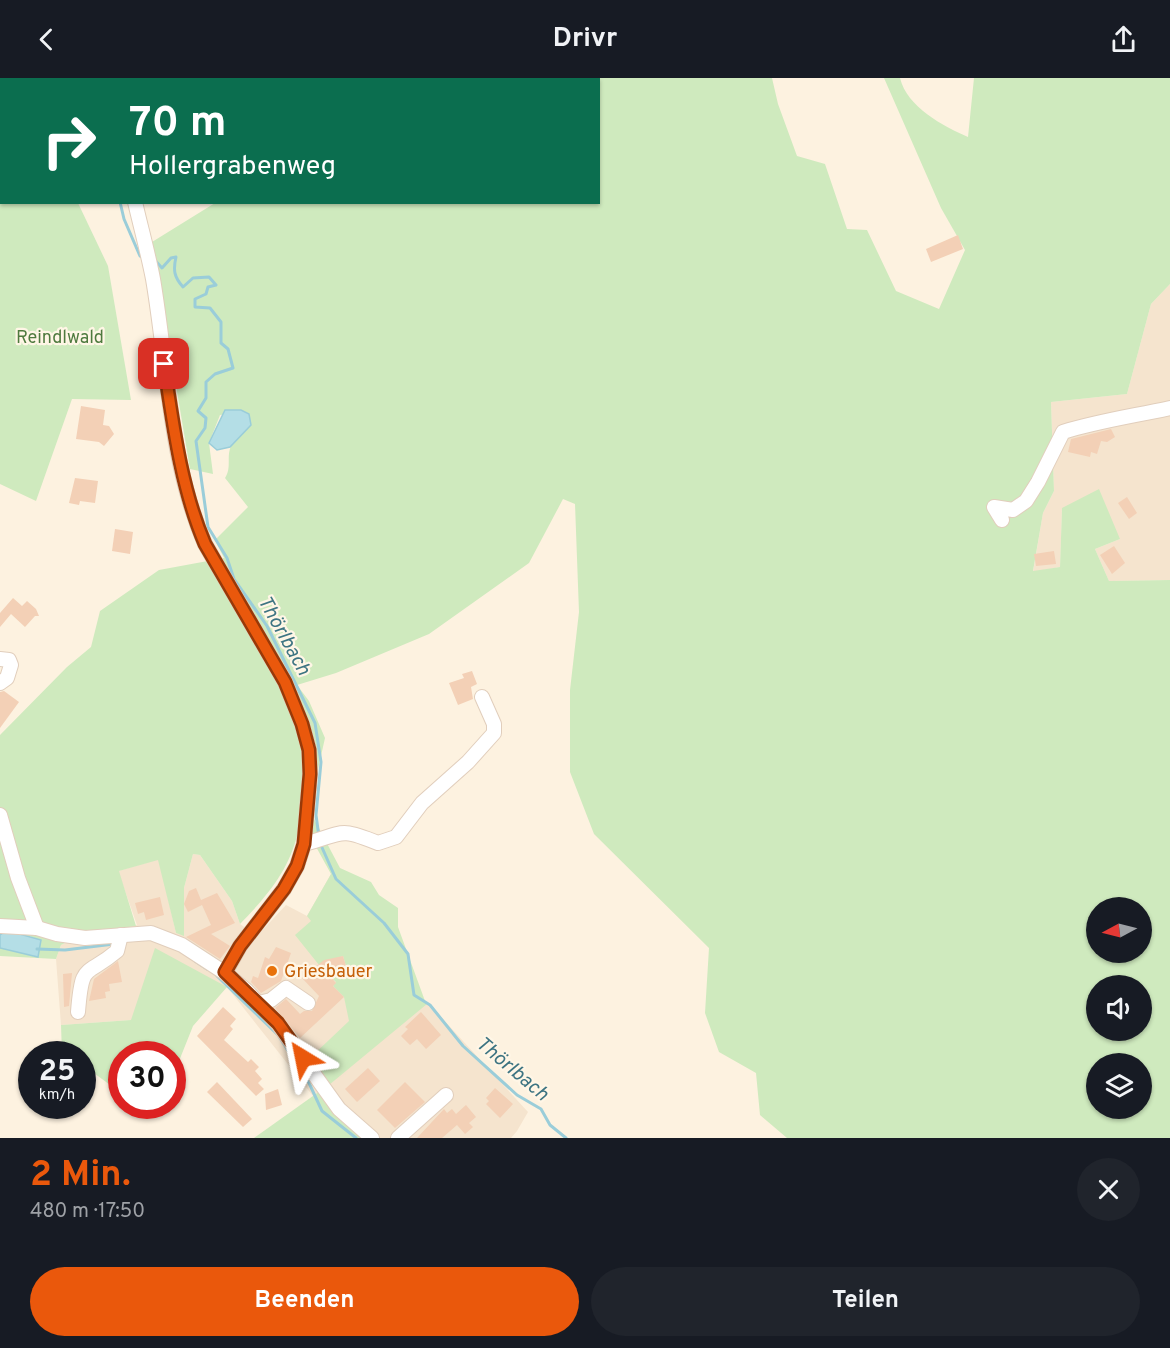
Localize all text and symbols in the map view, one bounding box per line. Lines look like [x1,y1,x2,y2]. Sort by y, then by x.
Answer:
text: Drivr [553,22,617,56]
icon: back [30,23,63,56]
icon: share [1107,23,1140,56]
text: 70 m [129,98,227,151]
icon: right [30,102,108,180]
text: Hollergrabenweg [129,150,336,184]
park label: Reindlwald [16,327,104,350]
pin [138,338,189,389]
icon: arrive [147,347,180,380]
water label: Thörlbach [251,591,316,681]
north arrow [1086,897,1152,963]
map controls [1086,897,1152,1119]
place label: Griesbauer [284,961,373,984]
marker: Griesbauer [265,964,279,978]
button: sound [1086,975,1152,1041]
position arrow [271,1026,335,1090]
water label: Thörlbach [470,1032,554,1108]
speed limit sign: 30 [108,1041,186,1119]
button: layers [1086,1053,1152,1119]
text: 25 [39,1054,75,1091]
text: km/h [39,1086,75,1105]
text: 2 Min. [30,1153,131,1199]
button: close [1077,1158,1140,1221]
text: 480 m · 17:50 [30,1199,145,1225]
button: Beenden [30,1267,579,1336]
button: Teilen [591,1267,1140,1336]

